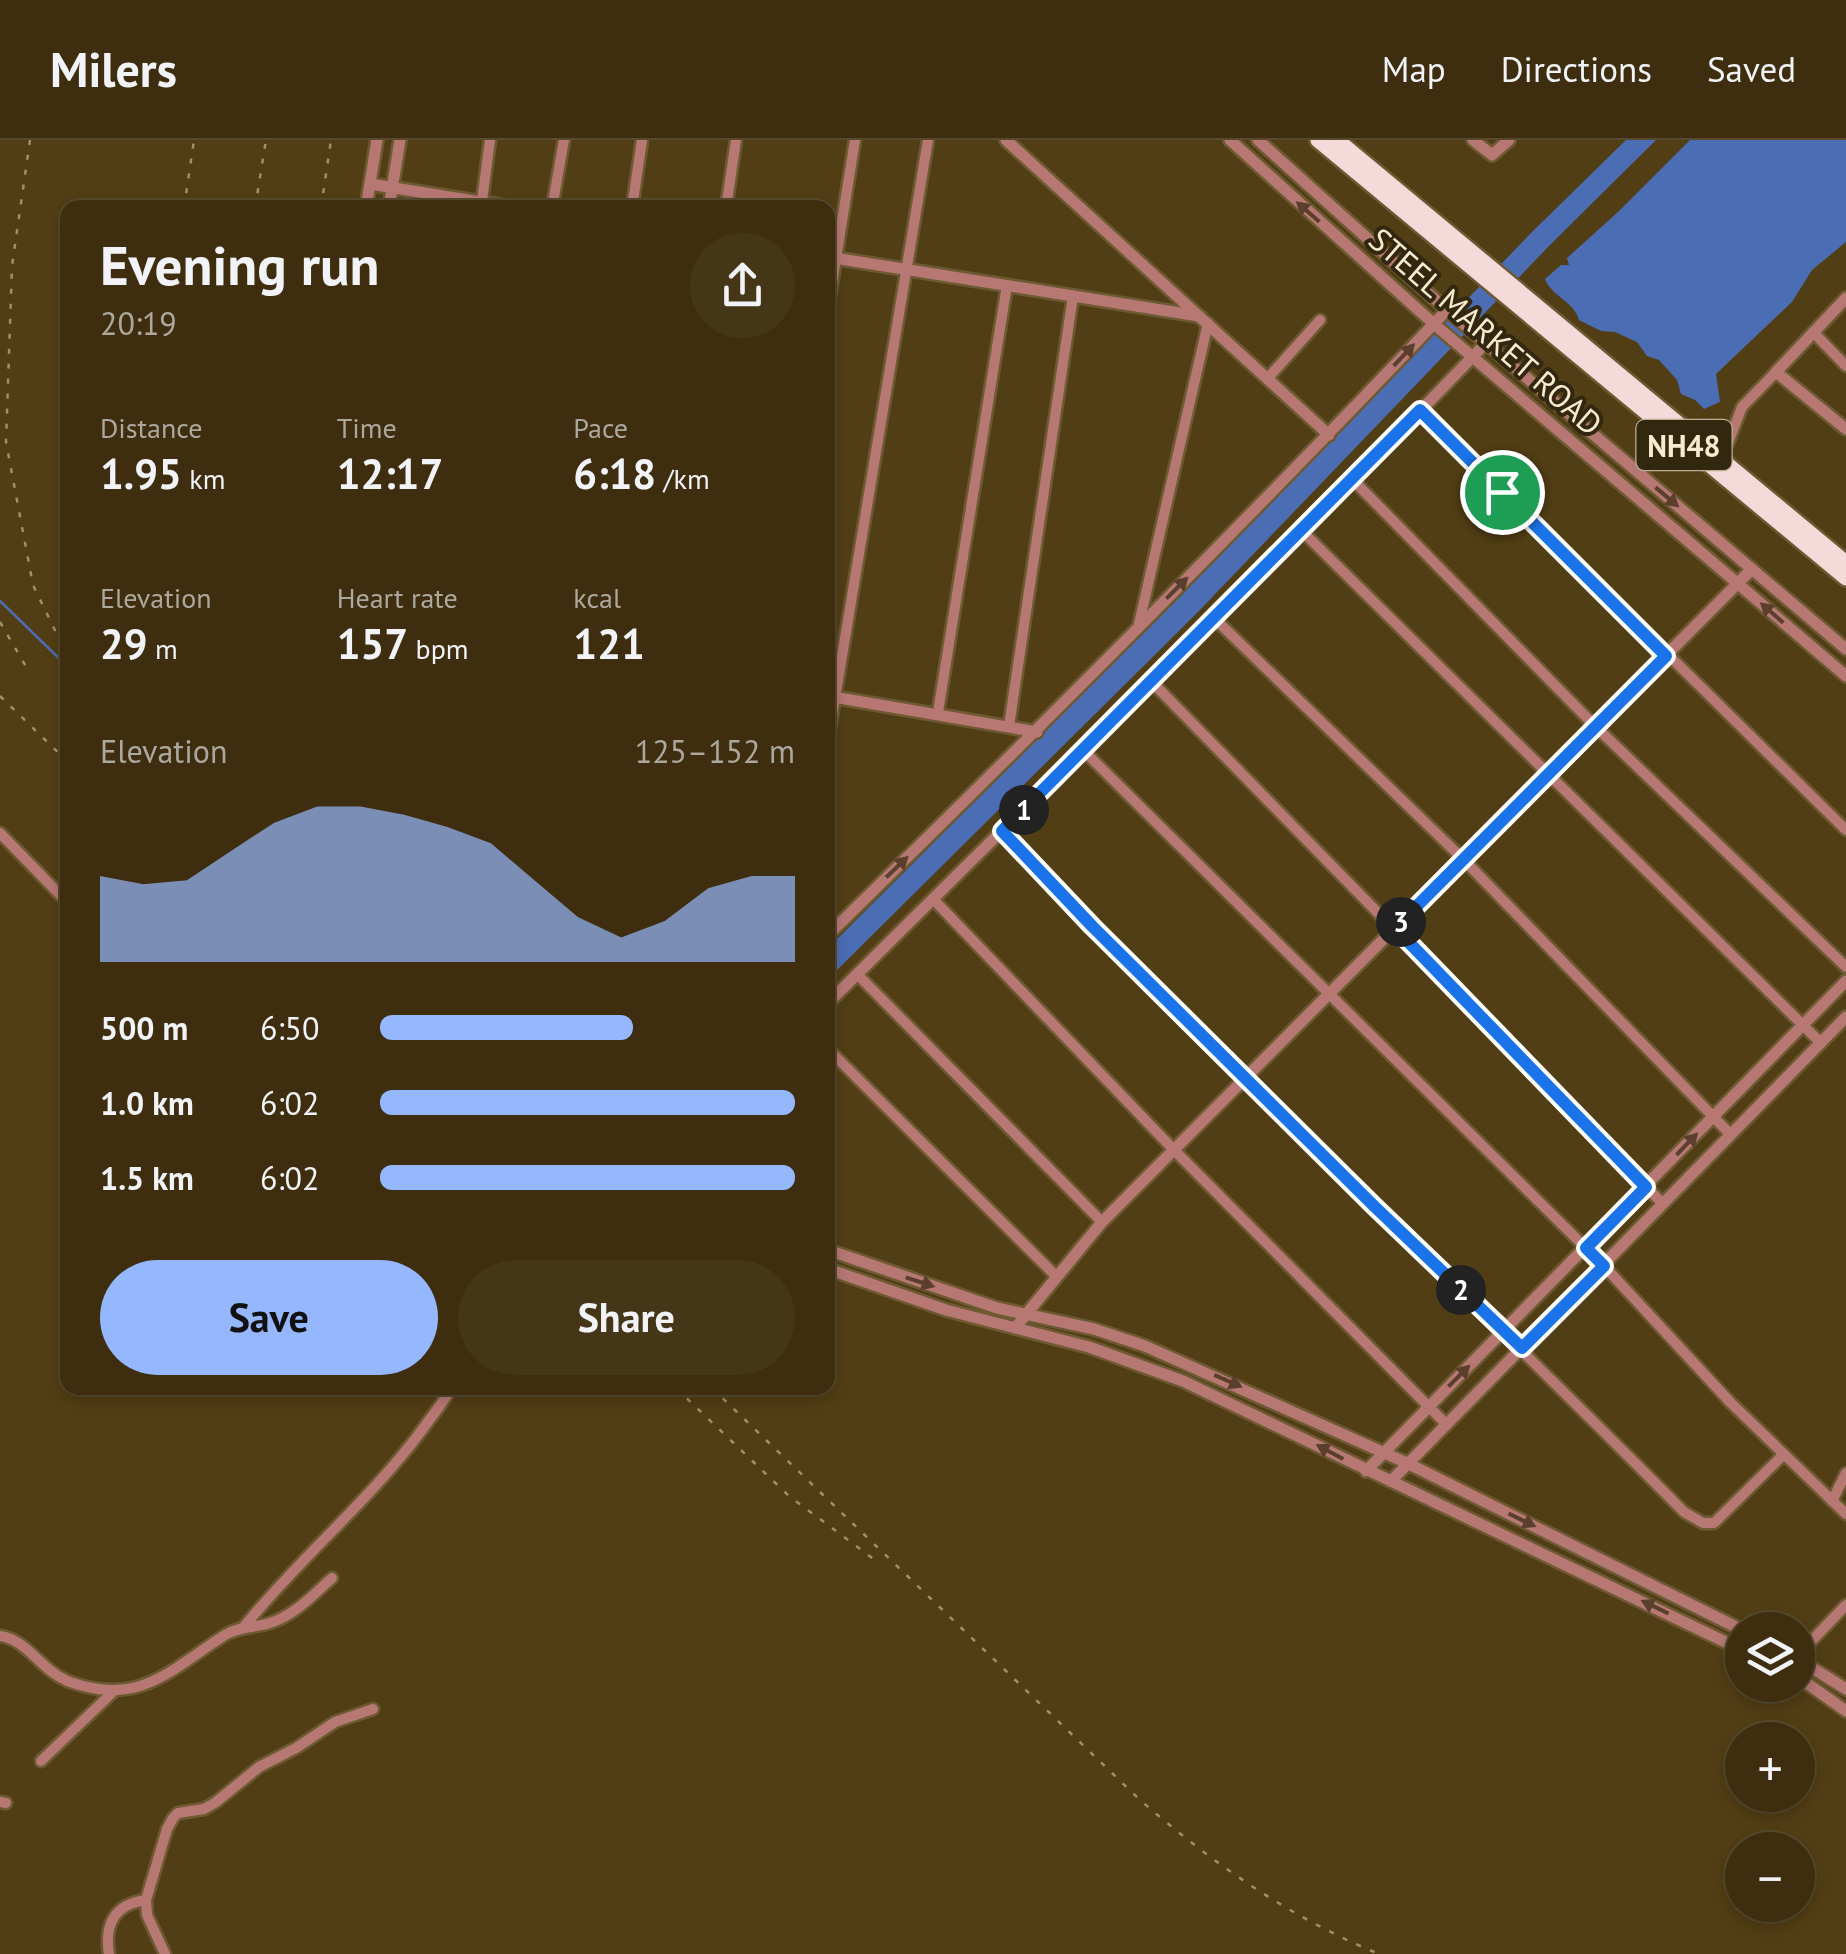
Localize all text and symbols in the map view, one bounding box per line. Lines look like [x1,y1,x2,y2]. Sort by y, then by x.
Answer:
text: Milers [50,38,177,100]
text: Map [1382,46,1446,92]
text: Directions [1501,46,1652,92]
text: Saved [1707,46,1796,92]
one-way arrow [1296,202,1321,224]
street label: STEEL MARKET ROAD [1361,218,1611,444]
text: Evening run [100,229,380,300]
button: share [690,233,795,338]
text: 20:19 [100,302,177,344]
one-way arrow [1392,343,1415,367]
text: Distance [100,409,203,446]
text: Time [337,409,397,446]
text: Pace [573,409,628,446]
road number: NH48 [1636,420,1732,470]
text: 1.95 [100,446,182,501]
text: 12:17 [337,446,443,501]
text: 6:18 [573,446,656,501]
pin [1460,450,1545,535]
text: km [182,460,225,497]
text: /km [656,460,710,497]
icon: arrive [1475,465,1530,520]
one-way arrow [1654,486,1679,508]
one-way arrow [1165,577,1189,601]
text: Elevation [100,579,212,616]
text: Heart rate [337,579,458,616]
text: kcal [573,579,621,616]
one-way arrow [1760,602,1785,624]
text: 29 [100,616,148,671]
text: 157 [337,616,408,671]
text: 121 [573,616,645,671]
text: m [148,630,178,667]
text: bpm [408,630,469,667]
text: Elevation [100,730,227,772]
text: 125–152 m [635,730,795,772]
pin: 1 [999,785,1049,835]
text: 1 [1016,791,1032,828]
one-way arrow [885,855,909,879]
pin: 3 [1376,897,1426,947]
text: 3 [1393,903,1409,940]
text: 500 m [100,1007,188,1049]
text: 6:50 [260,1007,319,1049]
text: 1.0 km [100,1082,194,1124]
text: 6:02 [260,1082,319,1124]
one-way arrow [1675,1133,1698,1157]
text: 1.5 km [100,1157,194,1199]
text: 6:02 [260,1157,319,1199]
button: Save [100,1260,438,1375]
button: Share [458,1260,795,1375]
pin: 2 [1436,1265,1486,1315]
text: 2 [1453,1271,1469,1308]
one-way arrow [905,1276,935,1291]
one-way arrow [1447,1365,1471,1389]
one-way arrow [1214,1373,1243,1390]
one-way arrow [1316,1444,1345,1461]
one-way arrow [1508,1511,1537,1528]
one-way arrow [1640,1599,1669,1616]
map controls [1725,1612,1815,1922]
button: layers [1725,1612,1815,1702]
button: + [1725,1722,1815,1812]
button: − [1725,1832,1815,1922]

